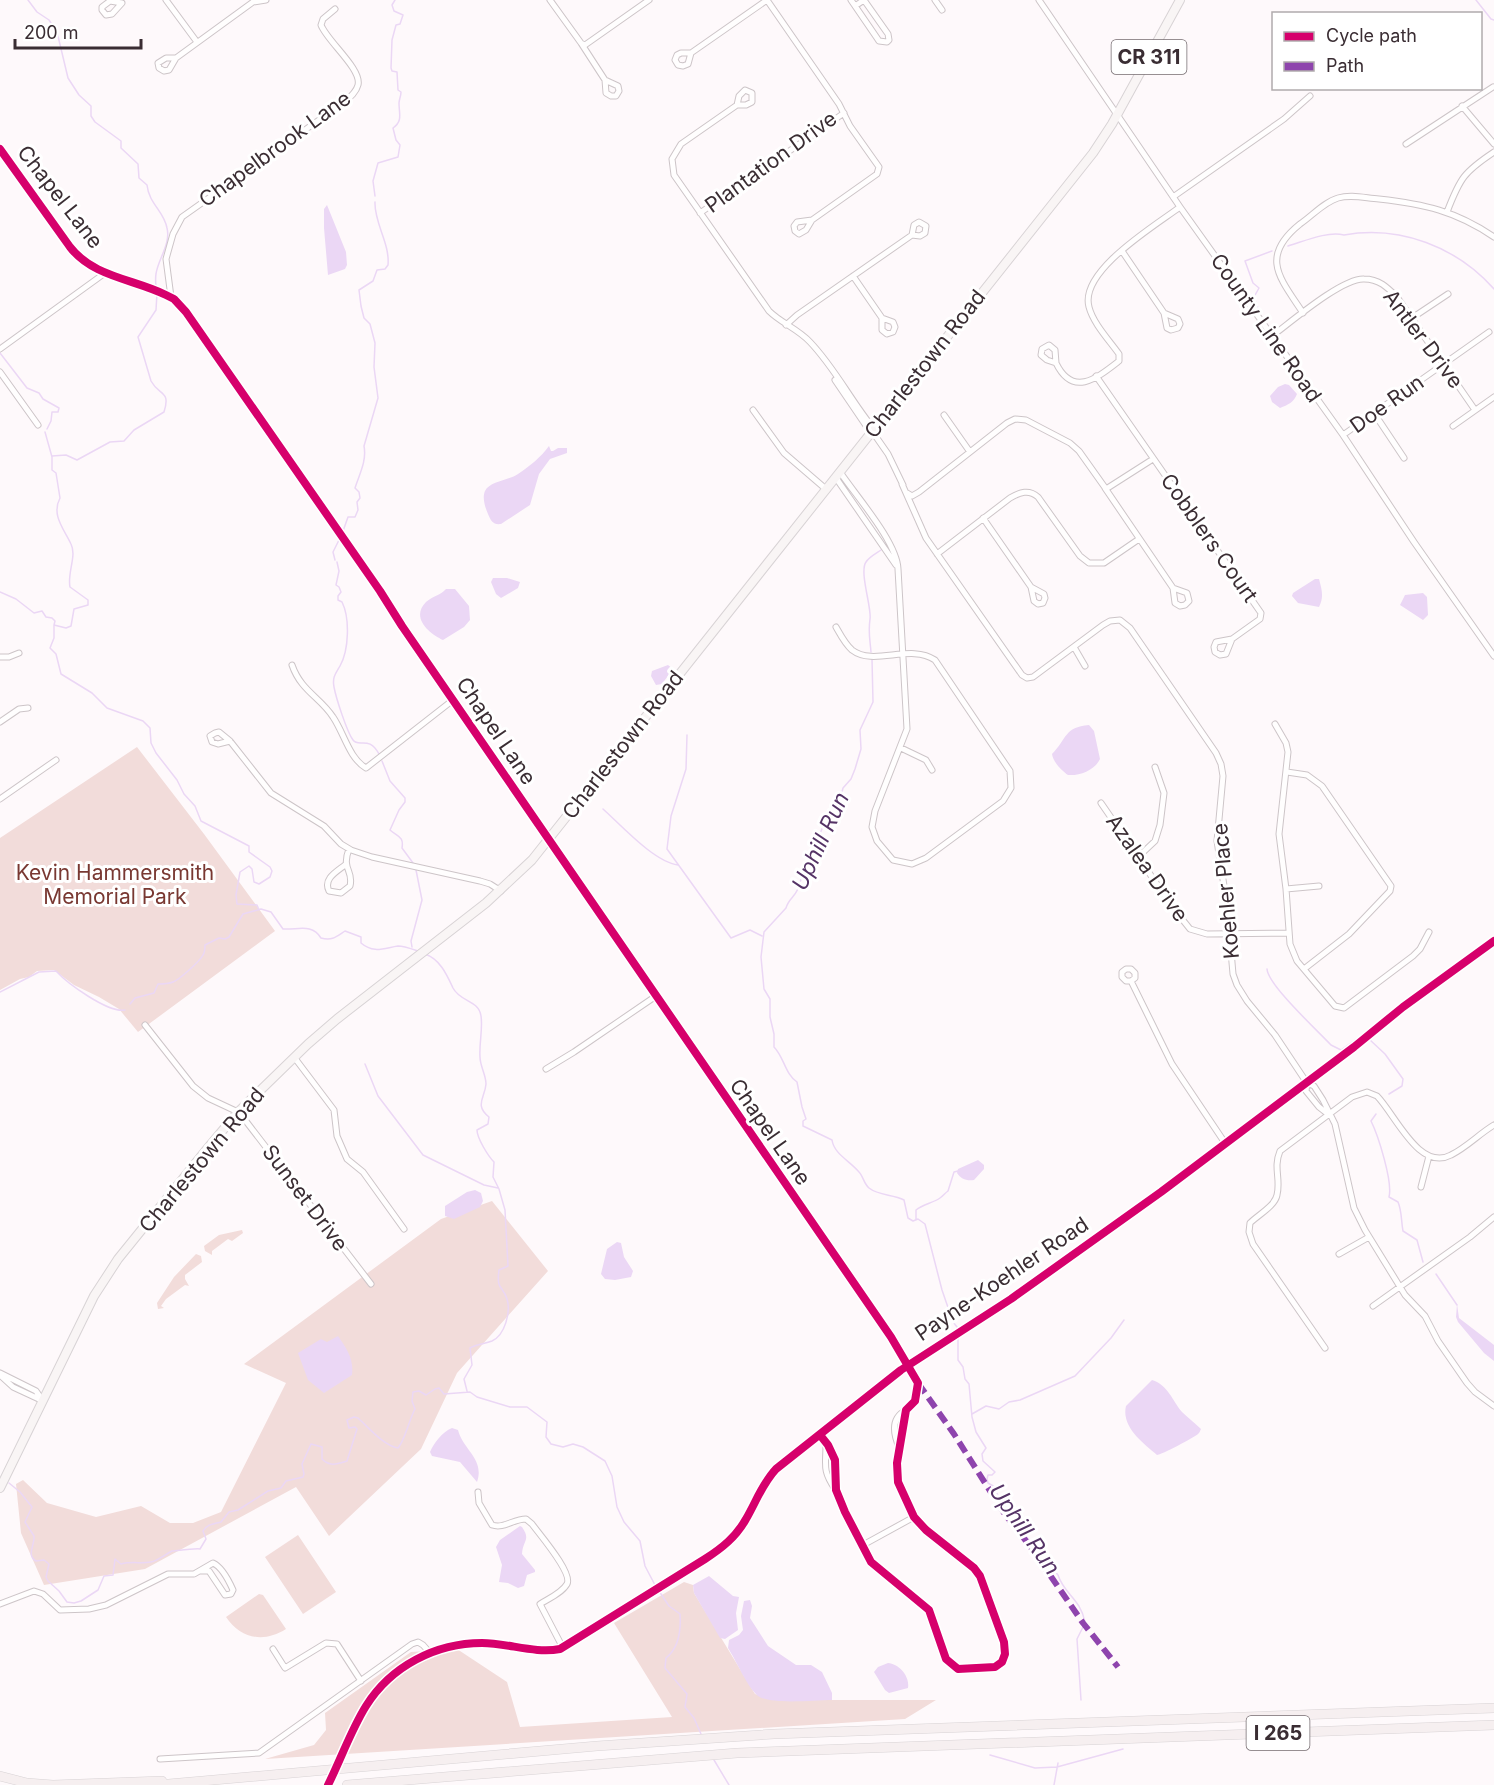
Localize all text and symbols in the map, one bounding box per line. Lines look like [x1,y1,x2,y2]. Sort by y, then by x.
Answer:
scale bar [15,12,141,50]
legend [1272,12,1482,90]
text: 200 m [24,22,79,43]
text: Cycle path [1326,25,1417,46]
road number: CR 311 [1112,40,1186,74]
text: Path [1326,55,1364,76]
street label: Chapelbrook Lane [194,85,355,212]
street label: Plantation Drive [700,106,841,218]
street label: Chapel Lane [12,140,108,253]
street label: County Line Road [1206,248,1327,407]
street label: Antler Drive [1378,284,1469,393]
street label: Charlestown Road [859,285,990,443]
street label: Doe Run [1345,369,1428,438]
street label: Cobblers Court [1156,469,1263,607]
street label: Charlestown Road [557,666,688,824]
street label: Chapel Lane [451,672,541,789]
water label: Uphill Run [786,788,854,894]
street label: Azalea Drive [1101,809,1194,926]
street label: Koehler Place [1207,822,1244,960]
park label: Kevin Hammersmith Memorial Park [16,860,214,909]
street label: Chapel Lane [725,1074,816,1190]
street label: Charlestown Road [134,1082,269,1237]
street label: Sunset Drive [257,1140,353,1256]
street label: Payne-Koehler Road [910,1211,1093,1346]
water label: Uphill Run [984,1478,1066,1580]
road number: I 265 [1246,1716,1310,1750]

